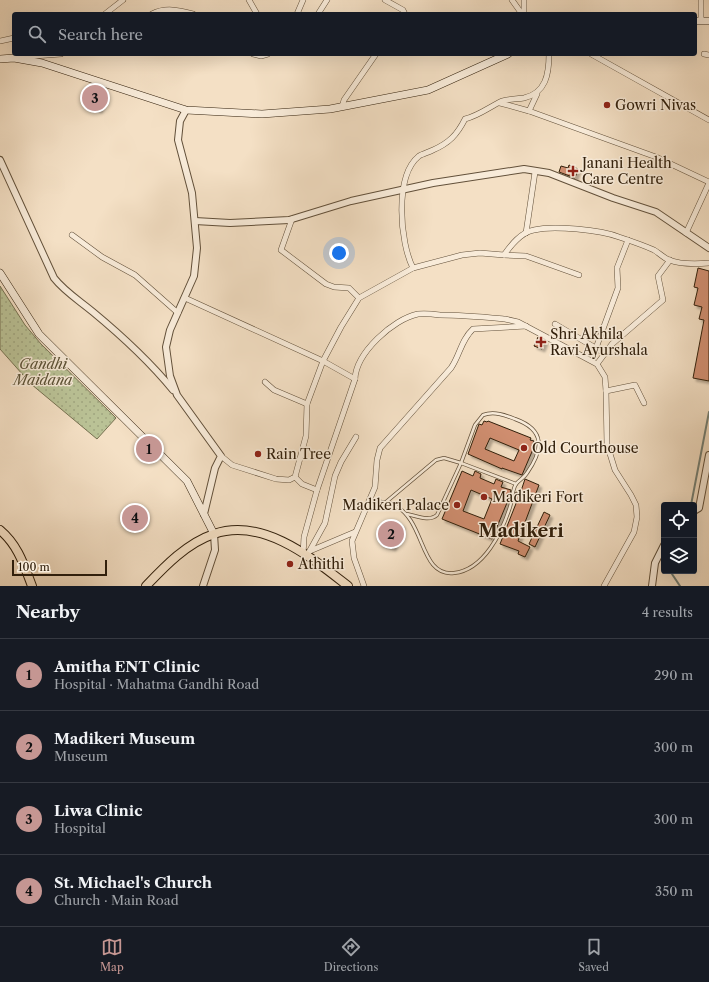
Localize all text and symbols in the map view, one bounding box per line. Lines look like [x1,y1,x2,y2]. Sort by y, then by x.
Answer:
search box [12,12,697,56]
icon: search [26,23,48,45]
text: Search here [58,25,143,44]
pin: 3 [82,83,108,113]
place label: Gowri Nivas [615,96,696,114]
marker: Gowri Nivas [602,100,612,110]
place label: Janani Health Care Centre [580,154,672,188]
marker: Janani Health Care Centre [567,165,579,177]
your location [329,243,349,263]
place label: Shri Akhila Ravi Ayurshala [550,325,648,359]
marker: Shri Akhila Ravi Ayurshala [535,336,547,348]
park label: Gandhi Maidana [12,355,73,389]
pin: 1 [136,434,162,464]
place label: Old Courthouse [532,439,639,457]
marker: Old Courthouse [519,443,529,453]
place label: Rain Tree [266,445,331,463]
marker: Rain Tree [253,449,263,459]
place label: Madikeri Fort [492,488,583,506]
marker: Madikeri Fort [479,492,489,502]
place label: Madikeri Palace [342,496,449,514]
marker: Madikeri Palace [452,500,462,510]
map controls [661,502,697,574]
button: locate [661,502,697,538]
pin: 4 [122,503,148,533]
pin: 2 [378,519,404,549]
district label: Madikeri [478,520,564,542]
button: layers [661,538,697,574]
place label: Athithi [297,555,344,573]
scale bar [12,558,107,577]
marker: Athithi [285,559,295,569]
text: 100 m [18,560,50,574]
text: Nearby [16,602,80,622]
text: 4 results [642,604,693,620]
text: Amitha ENT Clinic [54,657,200,676]
text: 1 [26,667,32,683]
text: 290 m [654,667,693,683]
text: Hospital · Mahatma Gandhi Road [54,676,259,692]
text: Madikeri Museum [54,729,195,748]
text: 2 [25,739,33,755]
text: 300 m [654,739,693,755]
text: Museum [54,748,108,764]
text: Liwa Clinic [54,801,142,820]
text: 3 [25,811,33,827]
text: 300 m [654,811,693,827]
text: Hospital [54,820,106,836]
text: St. Michael's Church [54,873,212,892]
text: 4 [25,883,33,899]
text: 350 m [655,883,693,899]
text: Church · Main Road [54,892,179,908]
tab: Map [100,936,124,974]
tab: Directions [324,936,378,974]
tab: Saved [578,936,609,974]

